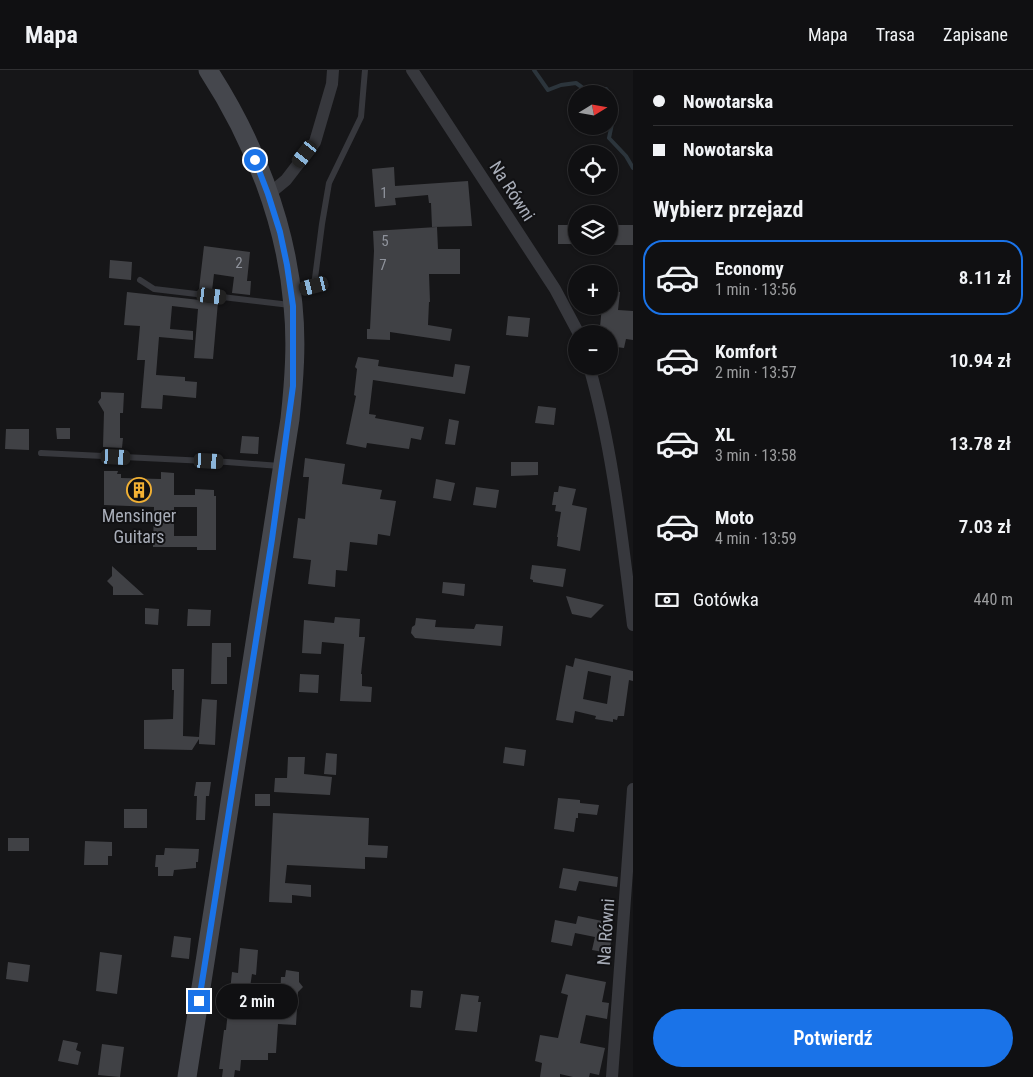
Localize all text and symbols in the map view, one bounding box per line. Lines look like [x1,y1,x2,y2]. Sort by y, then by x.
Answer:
text: Mapa [25,21,78,49]
text: Mapa [808,24,848,45]
text: Trasa [876,24,915,45]
text: Zapisane [943,24,1008,45]
north arrow [568,85,618,135]
map controls [568,85,618,375]
text: Nowotarska [683,90,773,113]
car [289,138,320,170]
text: Nowotarska [683,138,773,161]
button: locate [568,145,618,195]
route start [244,149,266,171]
street label: Na Równi [485,157,539,225]
house number: 1 [380,184,388,202]
text: Wybierz przejazd [653,197,803,222]
button: layers [568,205,618,255]
house number: 5 [381,232,389,250]
house number: 2 [235,254,243,272]
icon: car [655,255,700,300]
house number: 7 [379,256,387,274]
text: Economy [715,257,784,280]
button: + [568,265,618,315]
text: 8.11 zł [959,266,1011,289]
car [297,275,330,297]
text: 1 min · 13:56 [715,280,797,299]
car [196,287,227,305]
button: − [568,325,618,375]
icon: car [655,338,700,383]
text: Komfort [715,340,777,363]
text: 10.94 zł [949,349,1011,372]
text: 2 min · 13:57 [715,363,797,382]
icon: car [655,421,700,466]
text: XL [715,423,735,446]
text: 13.78 zł [949,432,1011,455]
text: 3 min · 13:58 [715,446,797,465]
car [100,449,131,465]
car [193,453,224,469]
building icon: Mensinger Guitars [126,477,152,503]
icon: car [655,504,700,549]
place label: Mensinger Guitars [102,505,177,547]
text: Moto [715,506,754,529]
text: 7.03 zł [959,515,1011,538]
text: 4 min · 13:59 [715,529,797,548]
icon: cash [653,586,681,614]
text: Gotówka [693,588,759,611]
text: 440 m [974,590,1013,609]
street label: Na Równi [593,898,618,966]
callout: 2 min [216,984,299,1018]
route end [188,990,210,1012]
text: 2 min [239,992,275,1011]
button: Potwierdź [653,1009,1013,1067]

